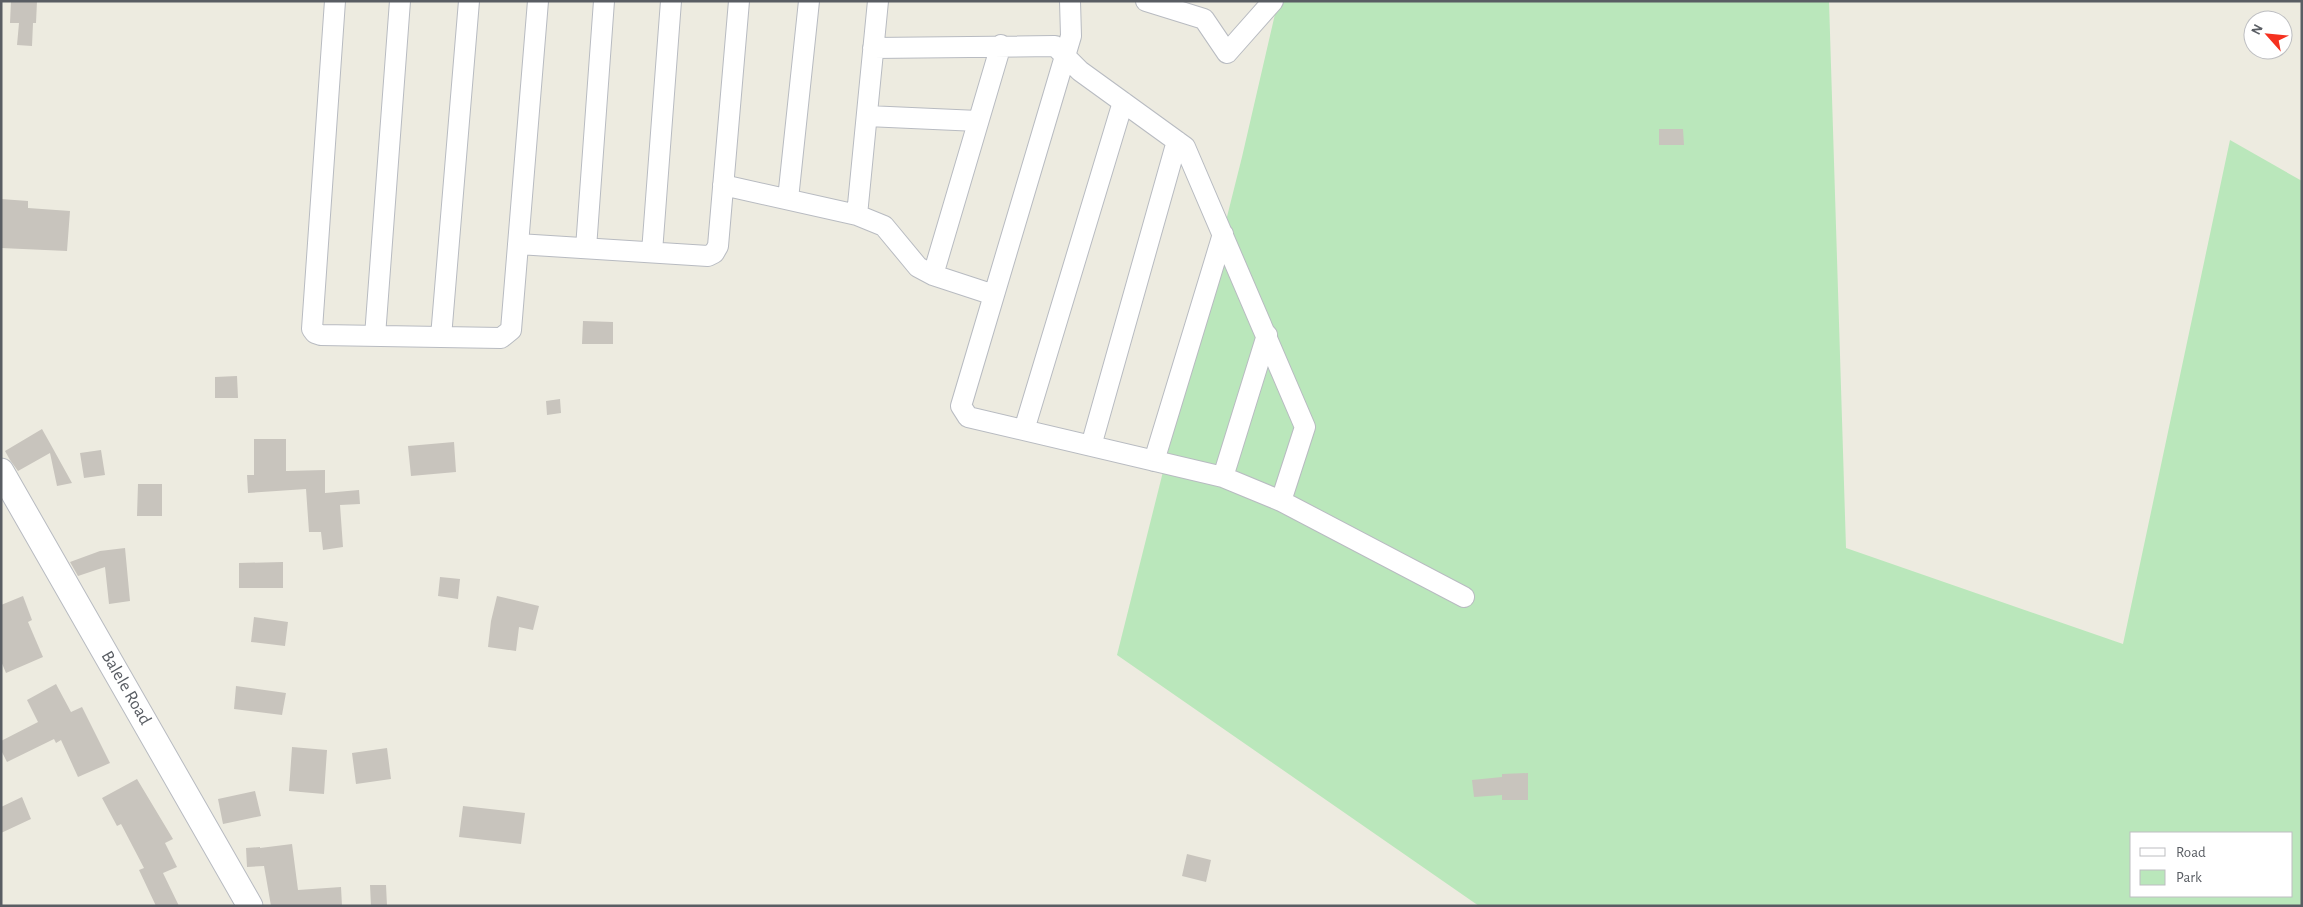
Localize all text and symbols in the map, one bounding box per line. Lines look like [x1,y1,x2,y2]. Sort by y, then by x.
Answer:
north arrow [2243,10,2293,60]
text: N [2249,22,2266,37]
street label: Balele Road [98,648,154,728]
legend [2130,832,2293,897]
text: Road [2176,845,2206,860]
text: Park [2176,870,2202,885]

